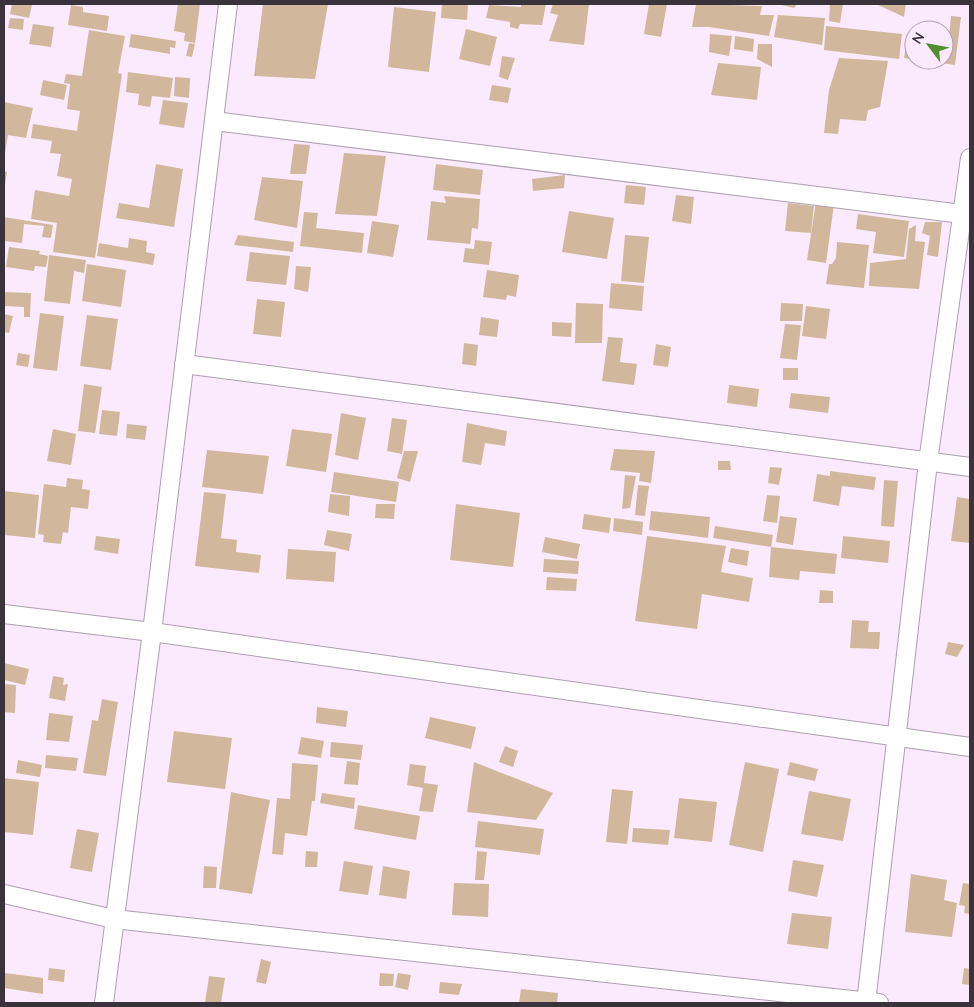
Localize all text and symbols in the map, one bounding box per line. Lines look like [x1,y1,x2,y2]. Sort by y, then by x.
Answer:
north arrow [904,20,954,70]
text: N [908,29,928,47]

